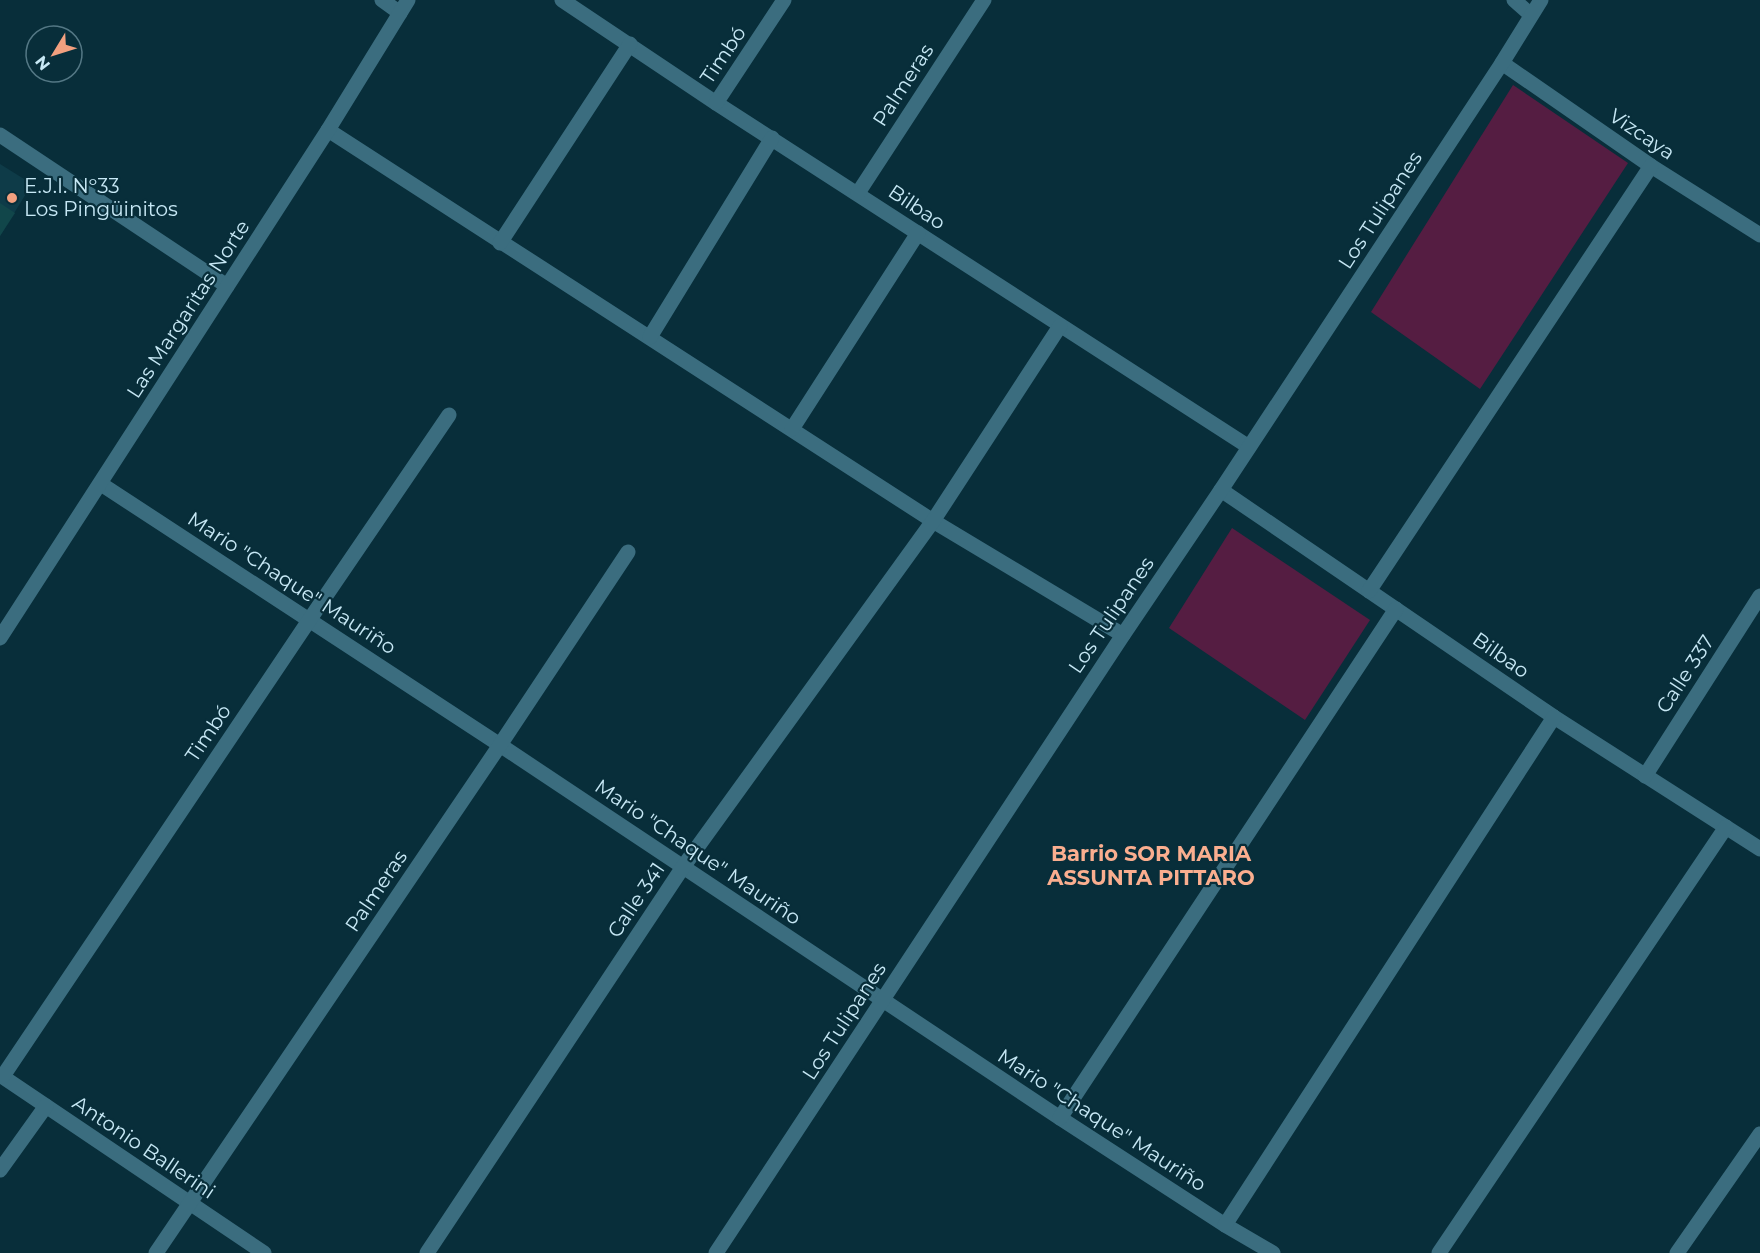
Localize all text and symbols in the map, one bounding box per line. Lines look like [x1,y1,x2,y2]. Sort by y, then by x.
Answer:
street label: Timbó [695,22,751,88]
north arrow [24,24,84,84]
street label: Palmeras [868,39,939,131]
text: N [31,52,54,74]
street label: Vizcaya [1605,103,1679,165]
street label: Los Tulipanes [1333,147,1427,273]
place label: E.J.I. Nº33 Los Pingüinitos [24,174,178,221]
street label: Bilbao [884,179,950,235]
marker: E.J.I. Nº33 Los Pingüinitos [5,191,19,205]
street label: Las Margaritas Norte [121,216,255,402]
street label: Mario "Chaque" Mauriño [183,507,401,659]
street label: Los Tulipanes [1063,552,1159,678]
street label: Bilbao [1468,627,1534,683]
street label: Calle 337 [1651,631,1719,717]
street label: Timbó [180,700,236,766]
street label: Mario "Chaque" Mauriño [590,774,806,930]
district label: Barrio SOR MARIA ASSUNTA PITTARO [1046,841,1255,890]
street label: Palmeras [340,845,412,936]
street label: Calle 341 [602,858,670,942]
street label: Los Tulipanes [797,958,891,1084]
street label: Mario "Chaque" Mauriño [993,1044,1211,1196]
street label: Antonio Ballerini [68,1090,220,1204]

